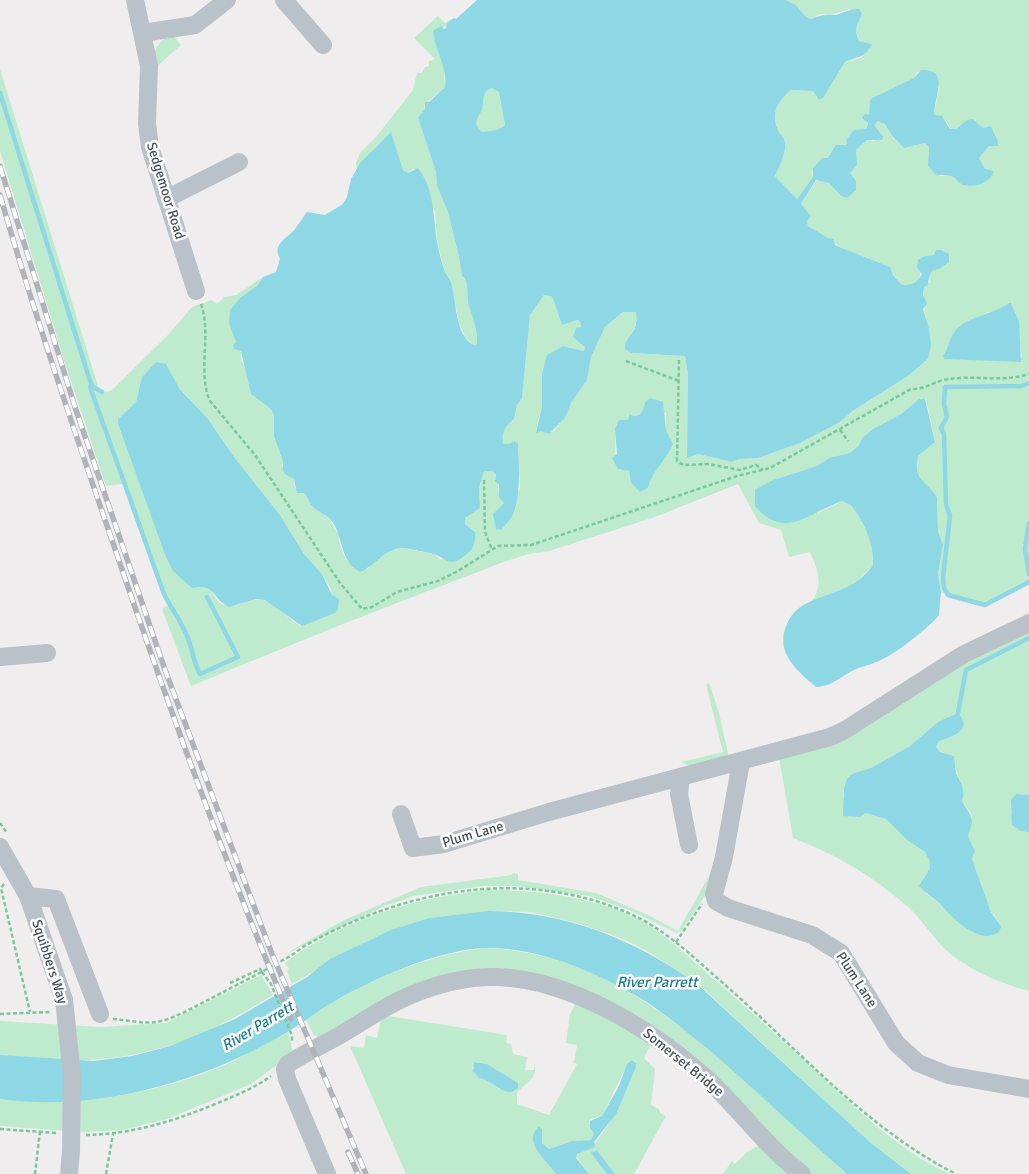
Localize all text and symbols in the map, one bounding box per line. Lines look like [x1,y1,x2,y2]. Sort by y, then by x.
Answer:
street label: Sedgemoor Road [142,140,188,242]
street label: Plum Lane [441,818,505,852]
street label: Squibbers Way [27,918,71,1006]
street label: Plum Lane [832,949,880,1011]
water label: River Parrett [617,974,697,992]
water label: River Parrett [219,999,297,1055]
street label: Somerset Bridge [639,1025,727,1101]

